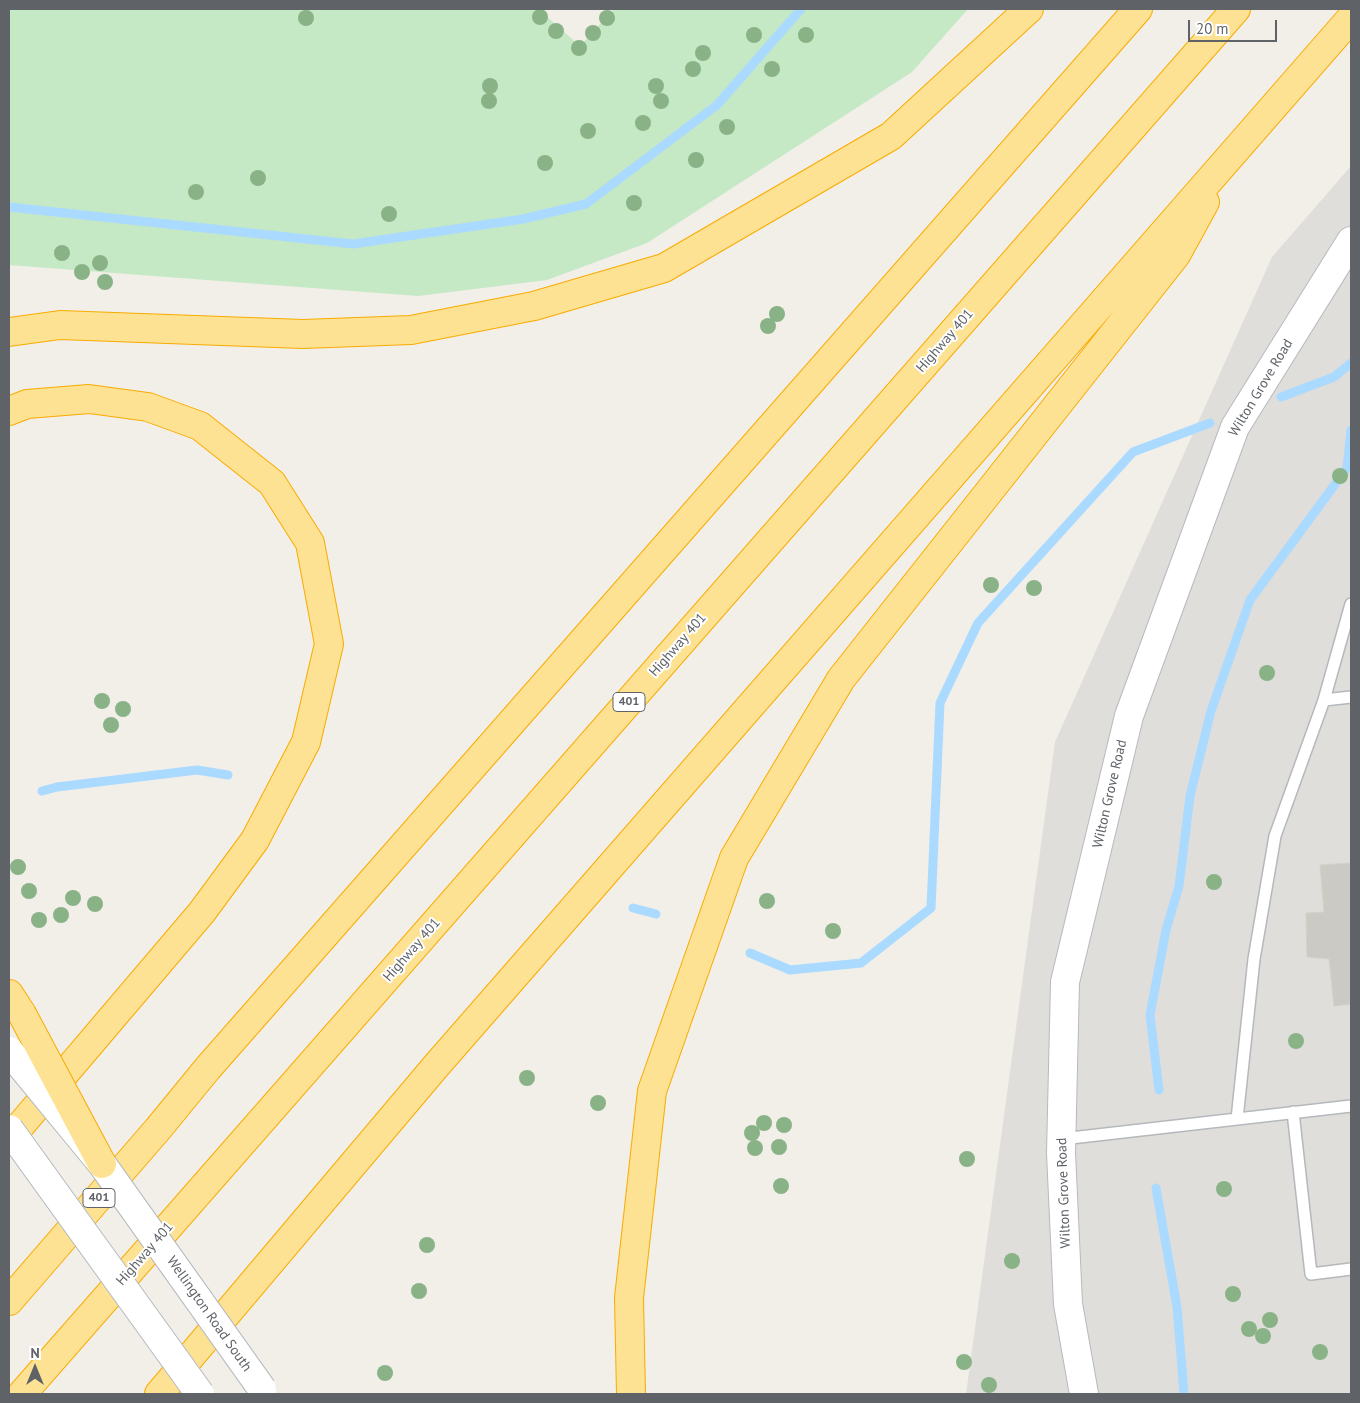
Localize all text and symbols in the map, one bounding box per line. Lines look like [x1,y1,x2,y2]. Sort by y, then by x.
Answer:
scale bar [1190,10,1279,42]
text: 20 m [1196,19,1229,38]
street label: Highway 401 [913,306,977,376]
street label: Wilton Grove Road [1225,336,1297,440]
street label: Highway 401 [646,610,710,680]
road number: 401 [613,692,645,712]
street label: Wilton Grove Road [1089,738,1131,850]
street label: Highway 401 [380,915,444,985]
street label: Wilton Grove Road [1054,1137,1074,1249]
road number: 401 [83,1188,115,1208]
street label: Highway 401 [113,1219,177,1289]
street label: Wellington Road South [163,1253,255,1375]
north arrow [10,1343,60,1393]
text: N [30,1344,40,1362]

